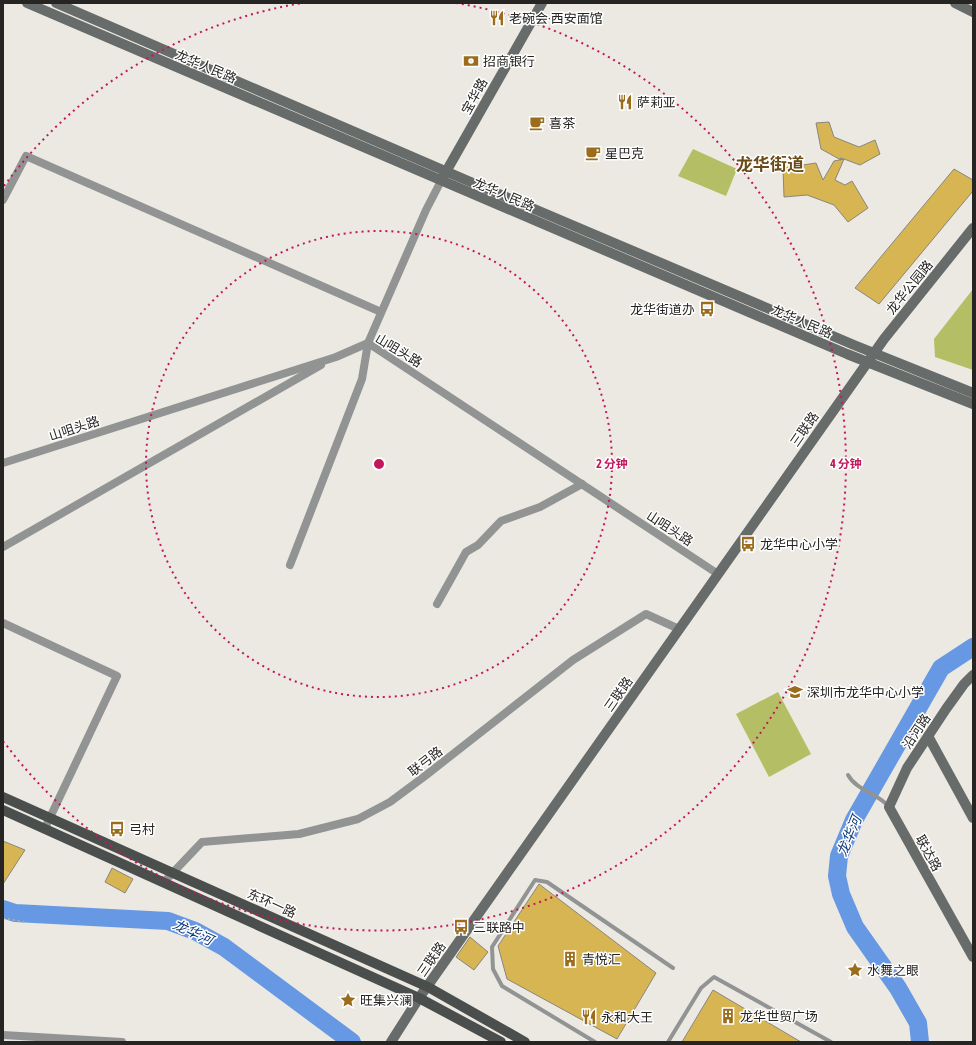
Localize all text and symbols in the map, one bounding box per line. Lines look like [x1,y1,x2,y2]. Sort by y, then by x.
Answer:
restaurant icon: 老碗会·西安面馆 [488,9,506,27]
place label: 老碗会·西安面馆 [509,11,603,26]
street label: 龙华人民路 [173,47,239,86]
bank icon: 招商银行 [462,52,480,70]
place label: 招商银行 [483,54,535,69]
street label: 宝华路 [458,76,490,117]
restaurant icon: 萨莉亚 [616,93,634,111]
place label: 萨莉亚 [637,95,676,110]
cafe icon: 喜茶 [528,114,546,132]
place label: 喜茶 [549,116,576,131]
cafe icon: 星巴克 [584,144,602,162]
place label: 星巴克 [605,146,644,161]
district label: 龙华街道 [736,154,804,174]
street label: 龙华人民路 [471,175,537,214]
street label: 龙华公园路 [883,257,936,317]
bus stop icon: 龙华街道办 [698,300,716,318]
place label: 龙华街道办 [630,302,695,317]
street label: 龙华人民路 [769,302,835,341]
street label: 山咀头路 [373,331,425,370]
street label: 三联路 [787,409,822,450]
street label: 山咀头路 [47,413,101,444]
centre of rings [372,457,386,471]
text: 2 分钟 [596,457,628,471]
text: 4 分钟 [829,457,862,471]
street label: 山咀头路 [644,508,696,549]
bus stop icon: 龙华中心小学 [739,535,757,553]
place label: 龙华中心小学 [760,537,838,552]
street label: 三联路 [601,674,636,715]
school or university icon: 深圳市龙华中心小学 [786,683,804,701]
place label: 深圳市龙华中心小学 [807,685,924,700]
street label: 沿河路 [899,711,934,752]
street label: 联弓路 [405,743,445,779]
water label: 龙华河 [833,811,866,858]
bus stop icon: 弓村 [108,820,126,838]
place label: 弓村 [129,822,155,837]
street label: 联达路 [913,833,945,874]
street label: 东环一路 [245,886,299,921]
water label: 龙华河 [171,916,218,949]
bus stop icon: 三联路中 [452,918,470,936]
place label: 三联路中 [473,920,525,935]
street label: 三联路 [414,939,449,980]
building icon: 青悦汇 [561,950,579,968]
place label: 青悦汇 [582,952,621,967]
place icon: 水舞之眼 [846,961,864,979]
place label: 水舞之眼 [867,963,919,978]
place icon: 旺集兴澜 [339,991,357,1009]
place label: 旺集兴澜 [360,993,412,1008]
building icon: 龙华世贸广场 [719,1007,737,1025]
restaurant icon: 永和大王 [580,1008,598,1026]
place label: 龙华世贸广场 [740,1009,818,1024]
place label: 永和大王 [601,1010,653,1025]

